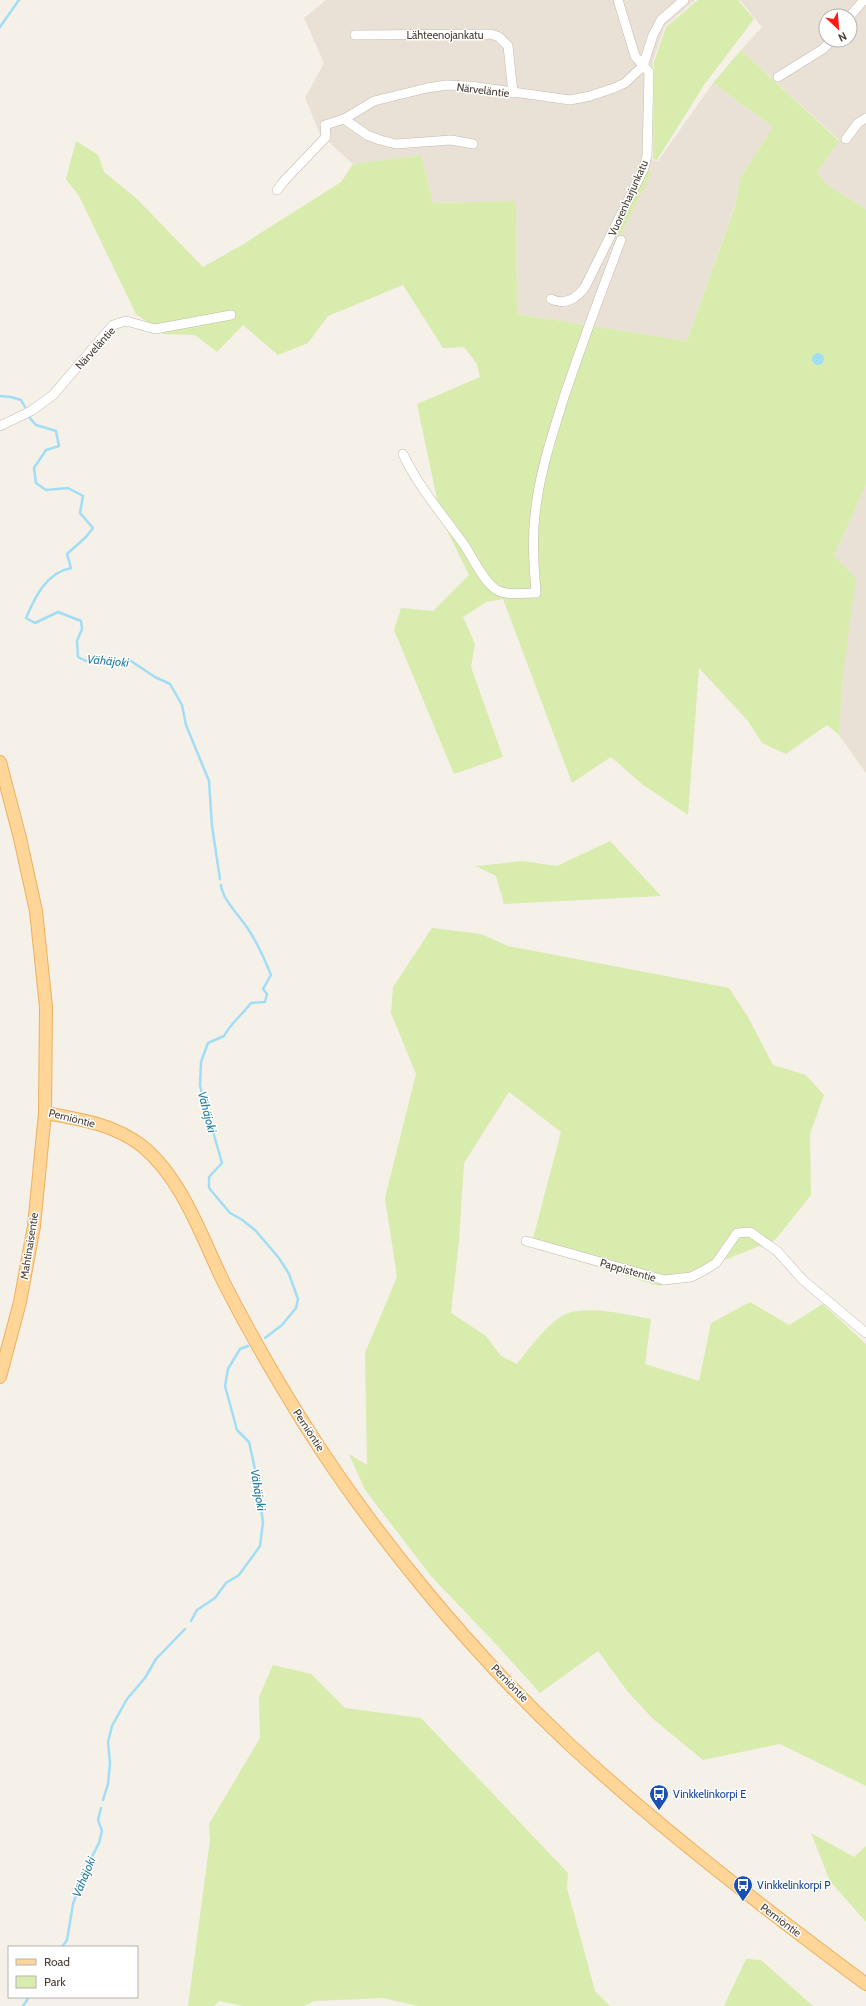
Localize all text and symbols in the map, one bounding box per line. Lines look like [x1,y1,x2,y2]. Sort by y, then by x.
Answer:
north arrow [818,8,858,48]
street label: Lähteenojankatu [406,28,484,42]
text: N [836,29,849,45]
street label: Närveläntie [456,80,510,100]
street label: Vuorenharjunkatu [605,158,651,238]
street label: Närveläntie [72,323,118,372]
water label: Vähäjoki [86,651,130,670]
water label: Vähäjoki [195,1090,220,1135]
street label: Perniöntie [47,1105,97,1131]
street label: Mahtinaisentie [17,1211,41,1281]
street label: Pappistentie [598,1255,658,1285]
street label: Perniöntie [290,1406,328,1454]
water label: Vähäjoki [247,1468,270,1512]
street label: Perniöntie [488,1661,532,1705]
bus stop icon: Vinkkelinkorpi E [648,1783,670,1811]
place label: Vinkkelinkorpi E [673,1787,746,1801]
water label: Vähäjoki [69,1854,99,1899]
bus stop icon: Vinkkelinkorpi P [732,1874,754,1902]
place label: Vinkkelinkorpi P [757,1878,831,1892]
street label: Perniöntie [758,1900,804,1940]
legend [8,1946,138,1998]
text: Road [44,1954,70,1969]
text: Park [44,1974,66,1989]

